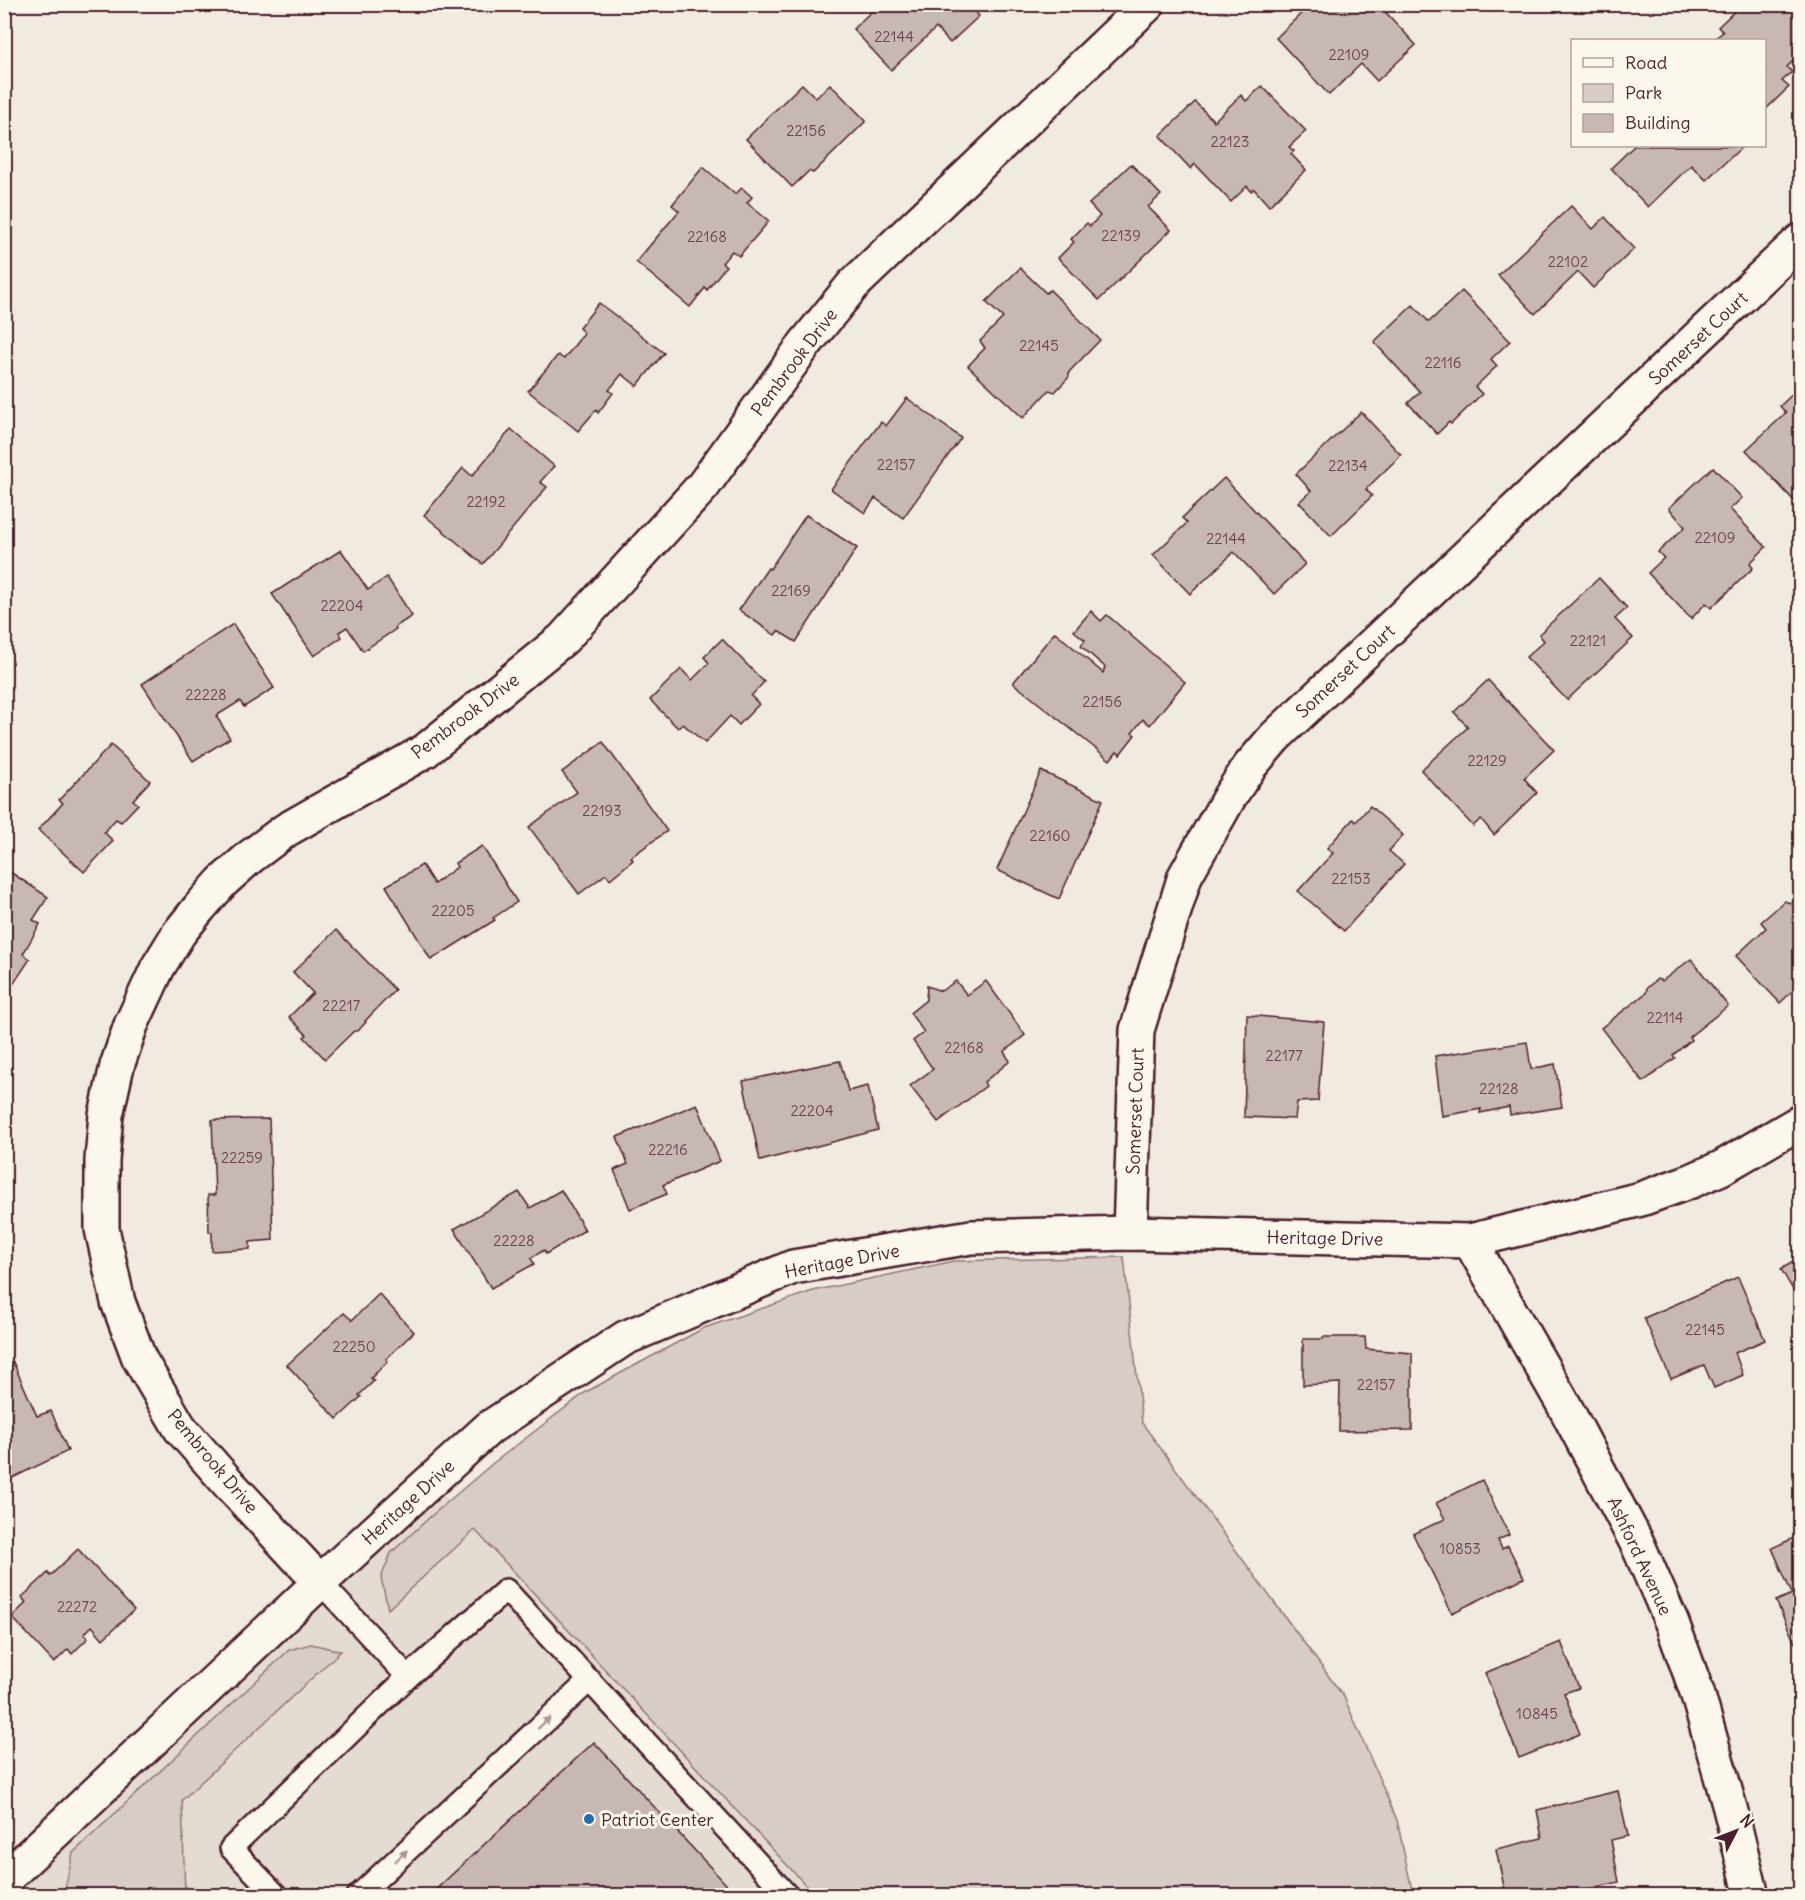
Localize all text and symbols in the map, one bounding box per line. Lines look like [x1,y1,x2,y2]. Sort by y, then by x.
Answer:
house number: 22144 [874,27,914,46]
legend [1571,39,1766,147]
house number: 22109 [1329,45,1369,64]
text: Road [1625,51,1668,74]
text: Park [1625,81,1662,104]
text: Building [1625,111,1690,134]
house number: 22156 [786,121,826,140]
house number: 22123 [1210,132,1250,151]
house number: 22139 [1101,226,1141,245]
house number: 22168 [687,227,727,246]
house number: 22102 [1548,252,1588,271]
street label: Somerset Court [1644,286,1752,390]
street label: Pembrook Drive [746,304,842,420]
house number: 22145 [1019,336,1059,355]
house number: 22116 [1424,353,1462,372]
house number: 22157 [877,455,915,474]
house number: 22134 [1328,456,1368,475]
house number: 22192 [466,492,506,511]
house number: 22109 [1695,528,1735,547]
house number: 22144 [1206,529,1246,548]
house number: 22169 [771,581,811,600]
house number: 22204 [320,596,364,615]
street label: Somerset Court [1291,619,1399,723]
house number: 22121 [1570,631,1606,650]
street label: Pembrook Drive [407,668,523,764]
house number: 22228 [185,685,227,704]
house number: 22156 [1082,692,1122,711]
house number: 22129 [1467,751,1507,770]
house number: 22193 [582,801,622,820]
house number: 22160 [1030,826,1070,845]
house number: 22153 [1331,869,1371,888]
house number: 22205 [431,901,475,920]
house number: 22217 [322,996,360,1015]
house number: 22114 [1646,1008,1684,1027]
house number: 22168 [944,1038,984,1057]
house number: 22177 [1265,1046,1303,1065]
street label: Somerset Court [1121,1047,1149,1175]
house number: 22128 [1479,1079,1519,1098]
house number: 22204 [790,1101,834,1120]
house number: 22216 [648,1140,688,1159]
house number: 22259 [221,1148,263,1167]
street label: Heritage Drive [1266,1225,1384,1251]
house number: 22228 [493,1231,535,1250]
street label: Heritage Drive [783,1239,901,1283]
house number: 22145 [1685,1320,1725,1339]
house number: 22250 [332,1337,376,1356]
house number: 22157 [1357,1375,1395,1394]
street label: Pembrook Drive [163,1404,263,1518]
street label: Heritage Drive [357,1454,459,1550]
street label: Ashford Avenue [1602,1493,1678,1619]
house number: 10853 [1439,1539,1481,1558]
house number: 22272 [57,1597,97,1616]
house number: 10845 [1516,1704,1558,1723]
one-way arrow [536,1717,551,1730]
north arrow [1706,1801,1766,1861]
place label: Patriot Center [601,1808,714,1831]
text: N [1736,1810,1758,1832]
marker: Patriot Center [582,1812,596,1826]
one-way arrow [393,1850,408,1863]

